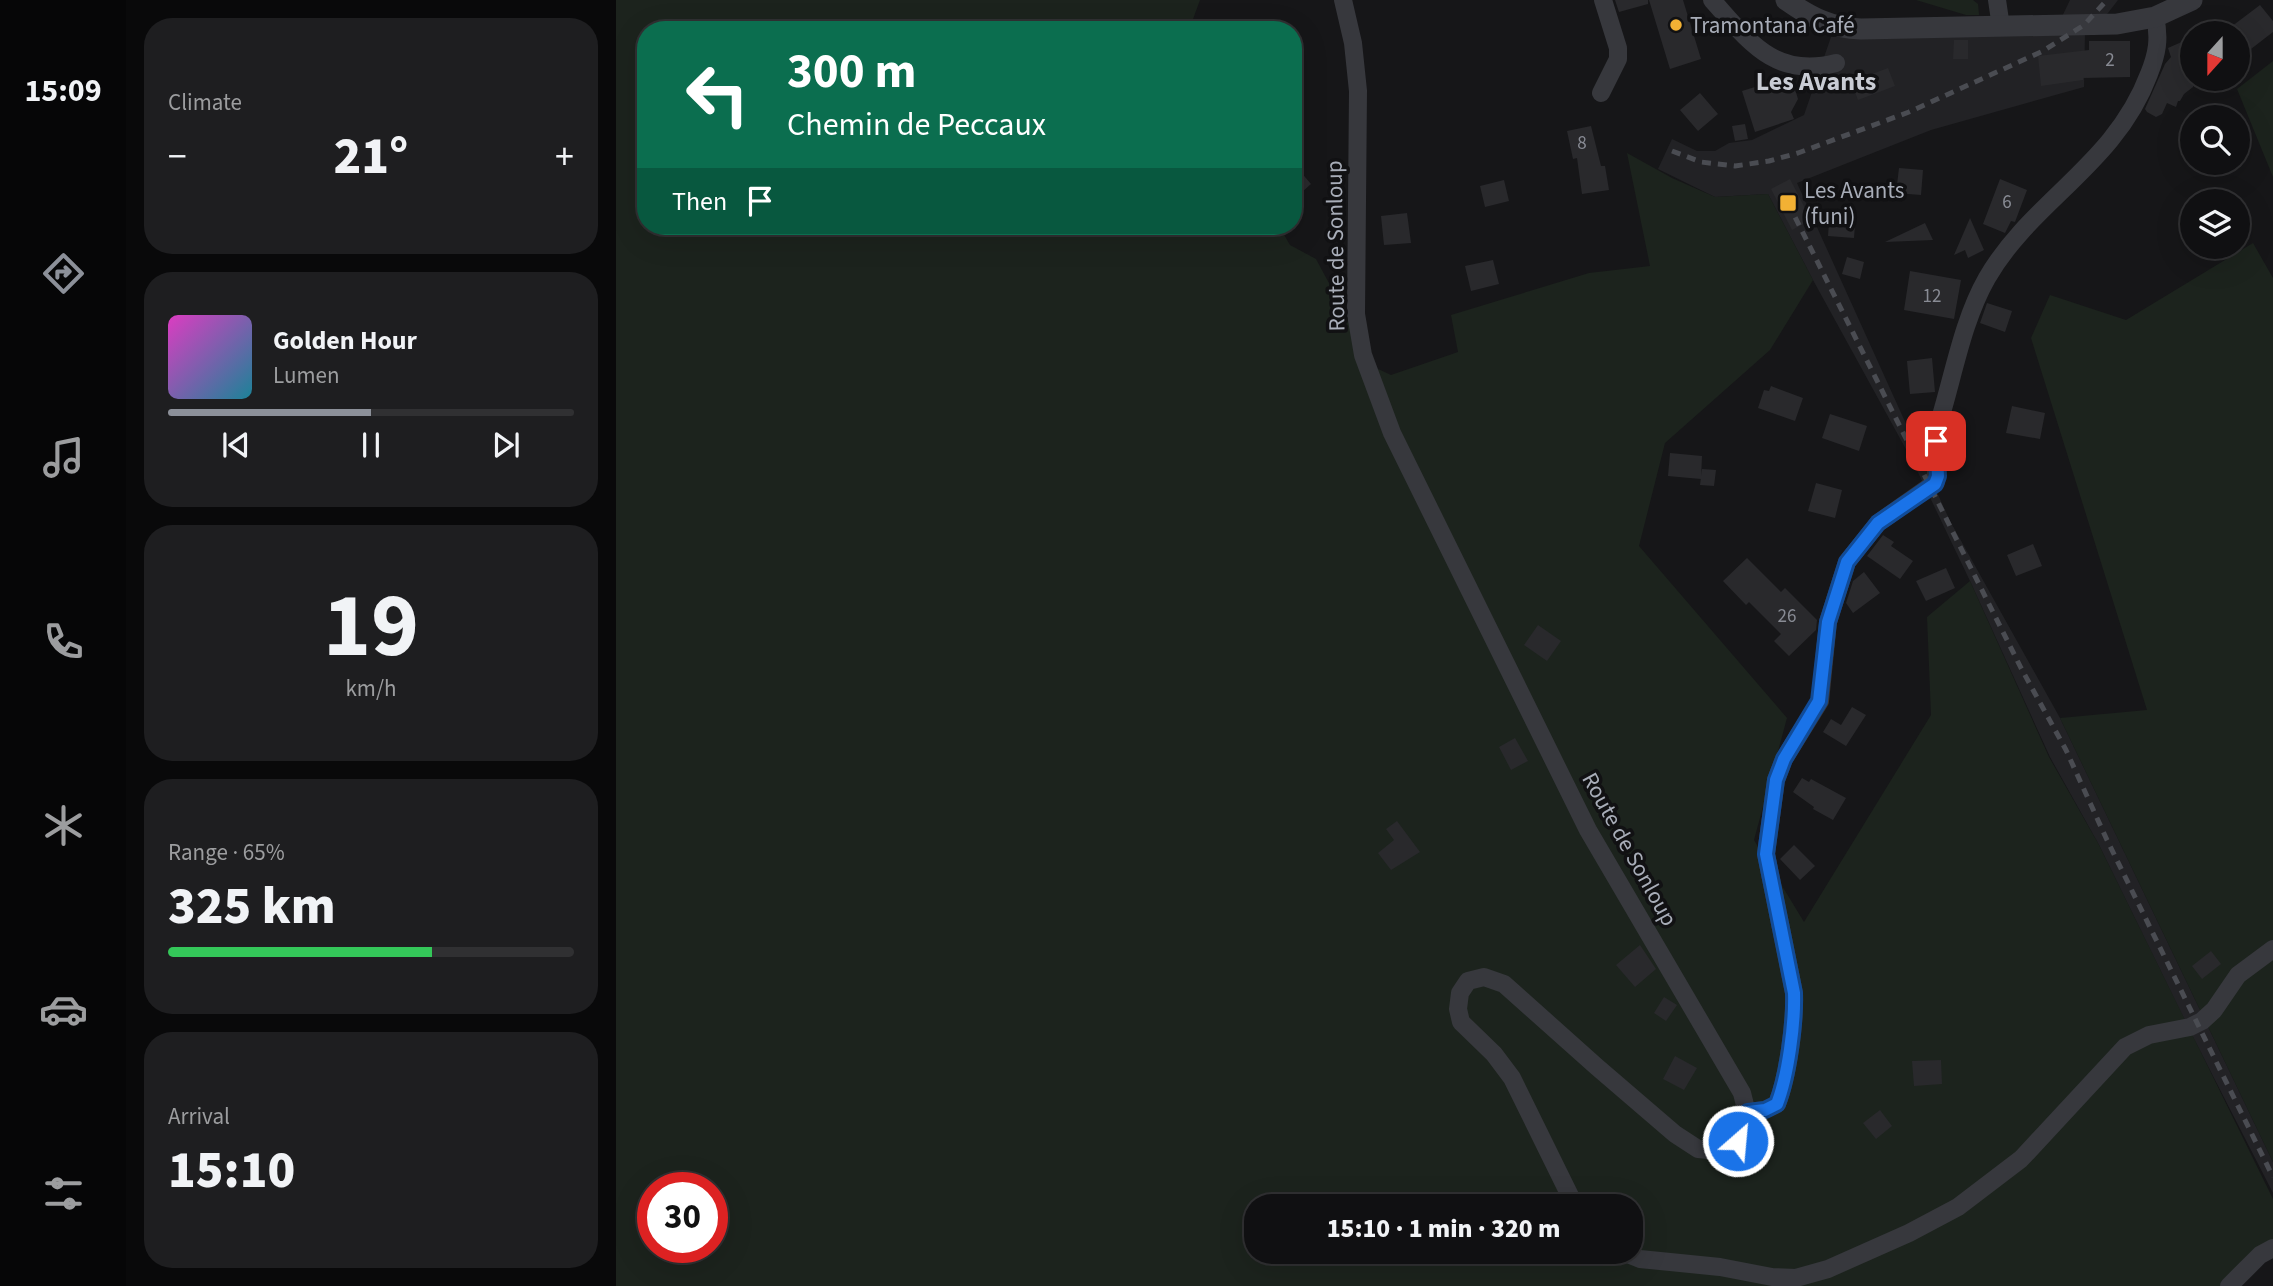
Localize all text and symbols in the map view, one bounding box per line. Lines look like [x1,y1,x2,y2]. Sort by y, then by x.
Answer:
place label: Tramontana Café [1690,9,1855,42]
marker: Tramontana Café [1668,17,1684,33]
north arrow [2180,21,2250,91]
map controls [2180,21,2250,259]
text: 300 m [787,37,916,107]
house number: 2 [2105,47,2115,74]
icon: left [672,49,763,140]
district label: Les Avants [1756,63,1876,100]
text: 15:09 [24,68,102,114]
text: Climate [168,86,242,119]
text: Chemin de Peccaux [787,102,1046,148]
button: search [2180,105,2250,175]
text: 21° [334,120,408,194]
text: − [168,130,187,184]
text: + [555,130,574,184]
house number: 8 [1577,130,1587,157]
street label: Route de Sonloup [1318,160,1353,332]
place label: Les Avants (funi) [1804,174,1905,233]
icon: arrive [741,182,779,220]
text: Then [672,183,727,220]
house number: 6 [2002,189,2012,216]
button: layers [2180,189,2250,259]
marker: Les Avants (funi) [1778,193,1798,213]
icon: directions [39,249,88,298]
house number: 12 [1923,283,1941,310]
text: Golden Hour [273,322,417,359]
text: Lumen [273,359,340,392]
pin [1906,411,1966,471]
icon: arrive [1917,422,1955,460]
icon: previous [217,426,255,464]
icon: pause [352,426,390,464]
icon: next [487,426,525,464]
icon: music [39,433,88,482]
text: 19 [323,562,419,691]
house number: 26 [1778,603,1796,630]
icon: phone [39,617,88,666]
text: km/h [345,672,397,705]
street label: Route de Sonloup [1574,766,1685,932]
icon: climate [39,801,88,850]
text: Range · 65% [168,836,285,869]
text: 325 km [168,870,336,944]
icon: car [39,985,88,1034]
text: Arrival [168,1100,230,1133]
position arrow [1701,1104,1775,1178]
text: 15:10 [168,1134,295,1208]
icon: filters [39,1169,88,1218]
speed limit sign: 30 [637,1172,728,1263]
text: 15:10 · 1 min · 320 m [1327,1210,1560,1247]

